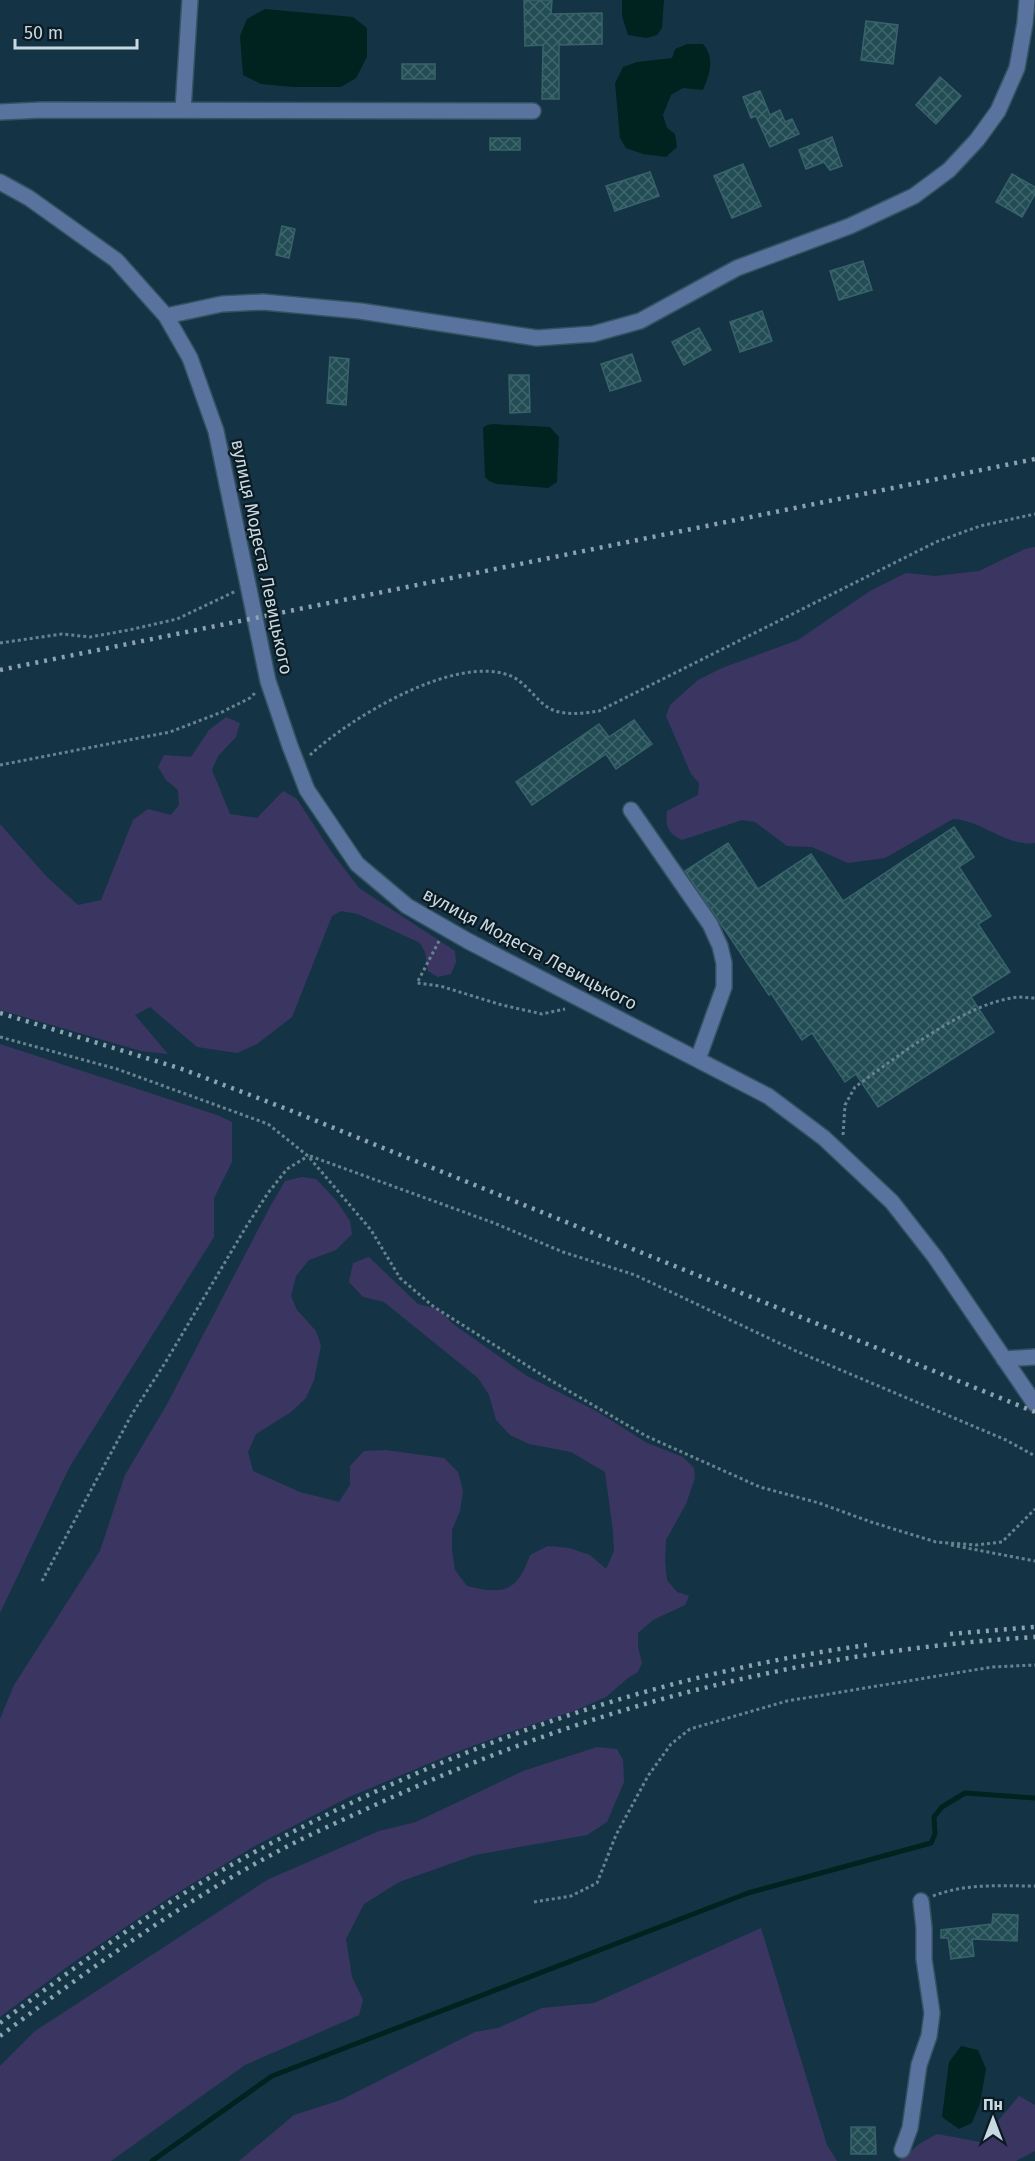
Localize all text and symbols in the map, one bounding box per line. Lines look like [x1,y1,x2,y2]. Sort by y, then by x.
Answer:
scale bar [15,12,136,50]
text: 50 m [24,22,63,44]
street label: вулиця Модеста Левицького [226,438,298,676]
street label: вулиця Модеста Левицького [419,883,641,1015]
north arrow [963,2089,1023,2149]
text: Пн [983,2095,1003,2114]

